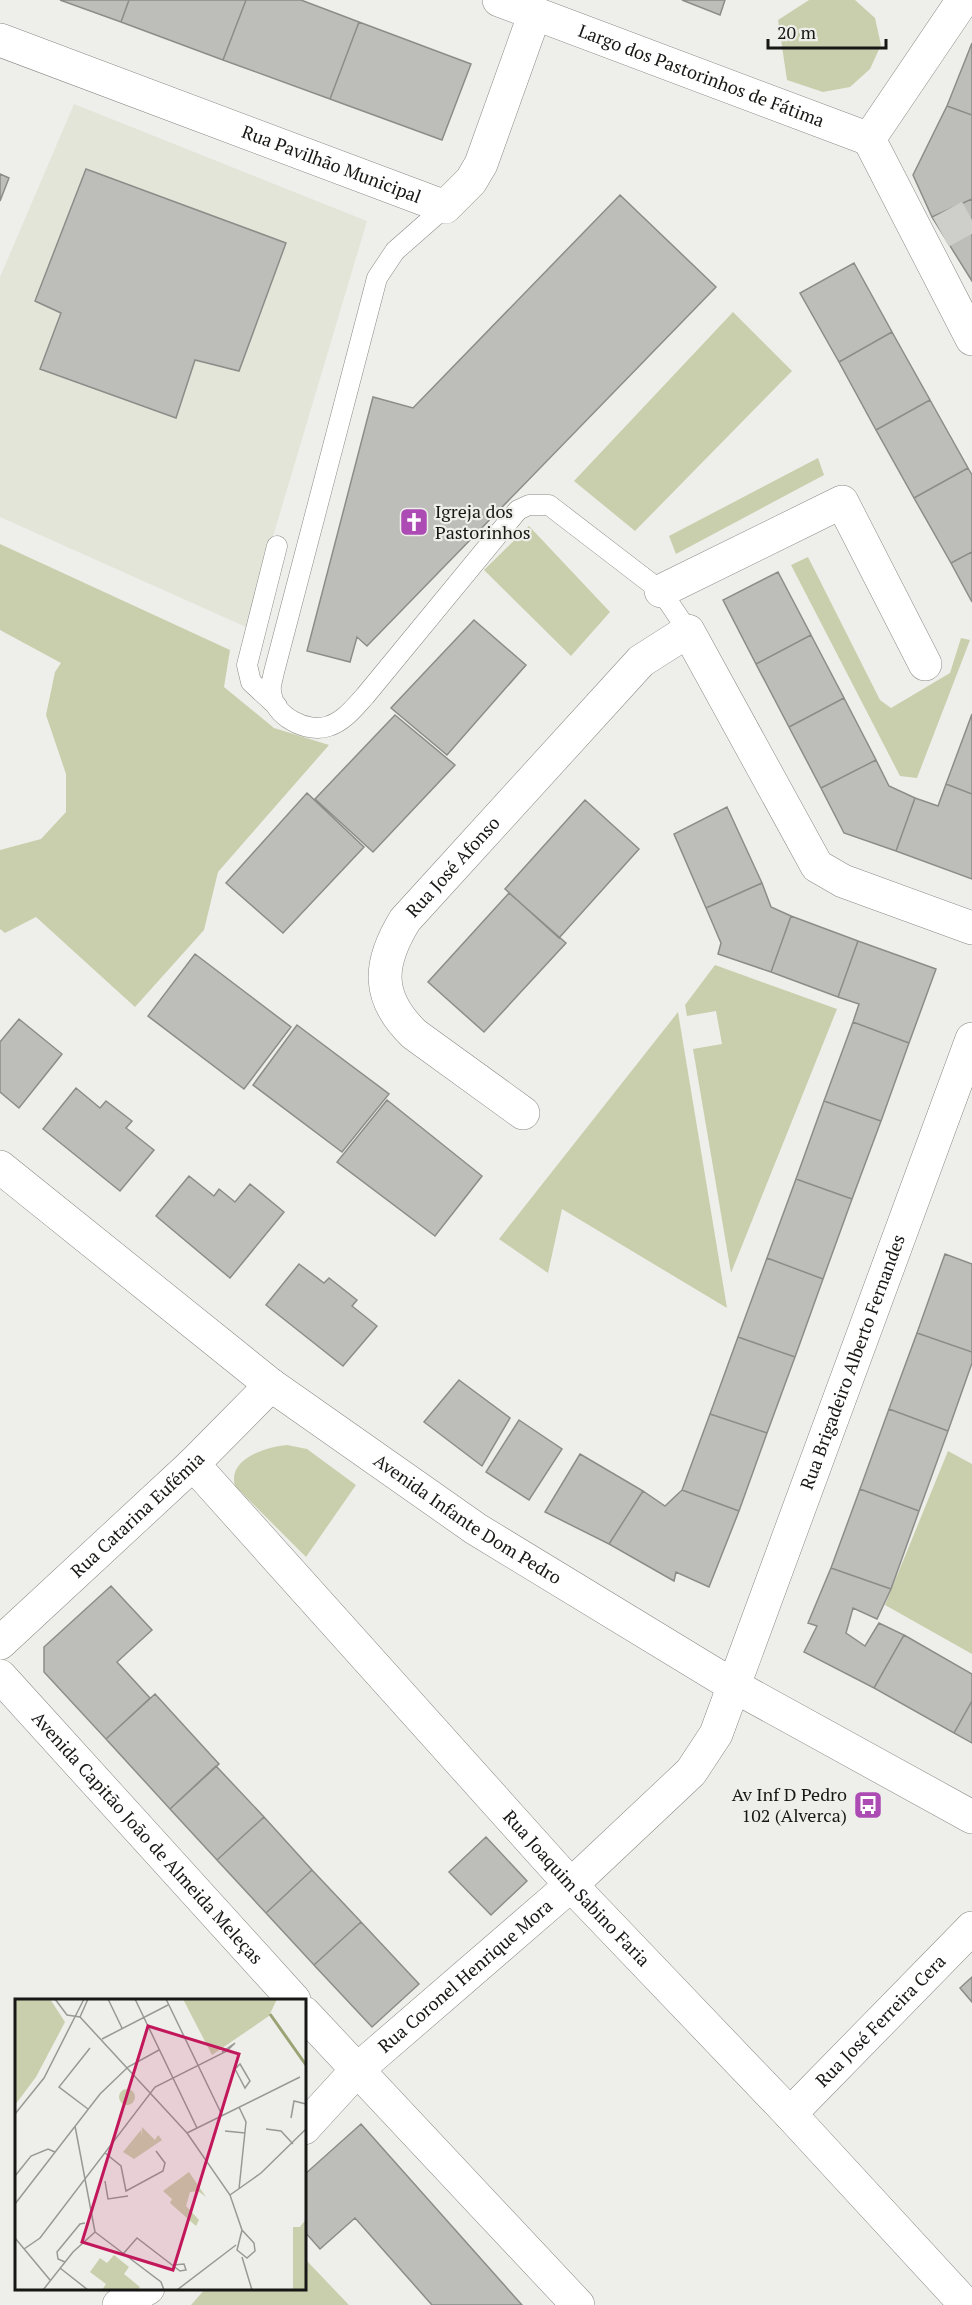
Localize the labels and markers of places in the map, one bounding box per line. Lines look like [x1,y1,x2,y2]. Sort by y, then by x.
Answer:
place label: Igreja dos Pastorinhos [435,499,531,544]
church icon: Igreja dos Pastorinhos [398,506,430,538]
place label: Av Inf D Pedro 102 (Alverca) [732,1782,847,1827]
bus stop icon: Av Inf D Pedro 102 (Alverca) [852,1789,884,1821]

